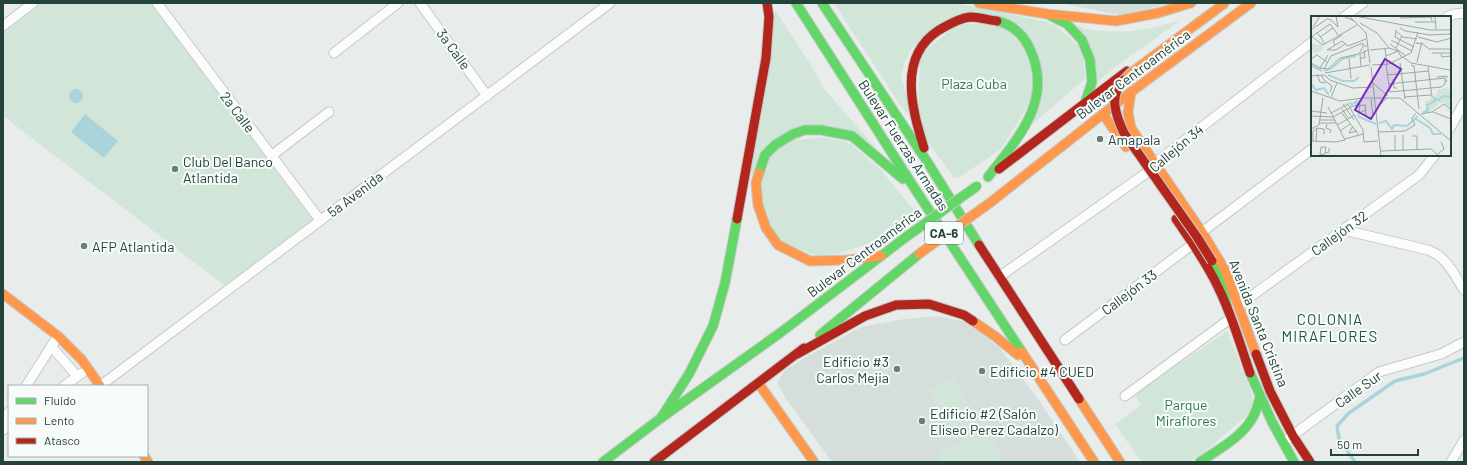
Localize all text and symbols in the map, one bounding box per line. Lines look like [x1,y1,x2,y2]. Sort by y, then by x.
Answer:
inset map [1311,16,1451,156]
street label: 3a Calle [433,25,475,73]
street label: Bulevar Centroamérica [1073,26,1193,122]
park label: Plaza Cuba [941,75,1007,92]
street label: Bulevar Fuerzas Armadas [855,76,953,214]
street label: 2a Calle [217,88,259,136]
street label: Callejón 34 [1145,120,1207,176]
place label: Amapala [1108,131,1161,148]
marker: Amapala [1095,134,1105,144]
place label: Club Del Banco Atlantida [183,153,273,186]
marker: Club Del Banco Atlantida [170,164,180,174]
street label: 5a Avenida [324,168,386,220]
street label: Bulevar Centroamérica [804,204,924,300]
street label: Callejón 32 [1308,207,1370,259]
road number: CA-6 [925,222,963,244]
place label: AFP Atlantida [92,238,174,255]
marker: AFP Atlantida [79,241,89,251]
street label: Avenida Santa Cristina [1226,257,1292,389]
street label: Callejón 33 [1098,266,1160,318]
district label: COLONIA MIRAFLORES [1282,310,1378,345]
place label: Edificio #3 Carlos Mejia [816,353,889,386]
place label: Edificio #4 CUED [990,363,1094,380]
marker: Edificio #3 Carlos Mejia [892,364,902,374]
marker: Edificio #4 CUED [977,366,987,376]
street label: Calle Sur [1331,367,1385,411]
legend [8,385,148,457]
text: Fluido [44,393,76,407]
park label: Parque Miraflores [1156,396,1217,429]
place label: Edificio #2 (Salón Eliseo Perez Cadalzo) [930,405,1058,438]
text: Lento [44,413,74,427]
marker: Edificio #2 (Salón Eliseo Perez Cadalzo) [917,416,927,426]
scale bar [1331,431,1418,457]
text: Atasco [44,433,80,447]
text: 50 m [1337,437,1362,451]

